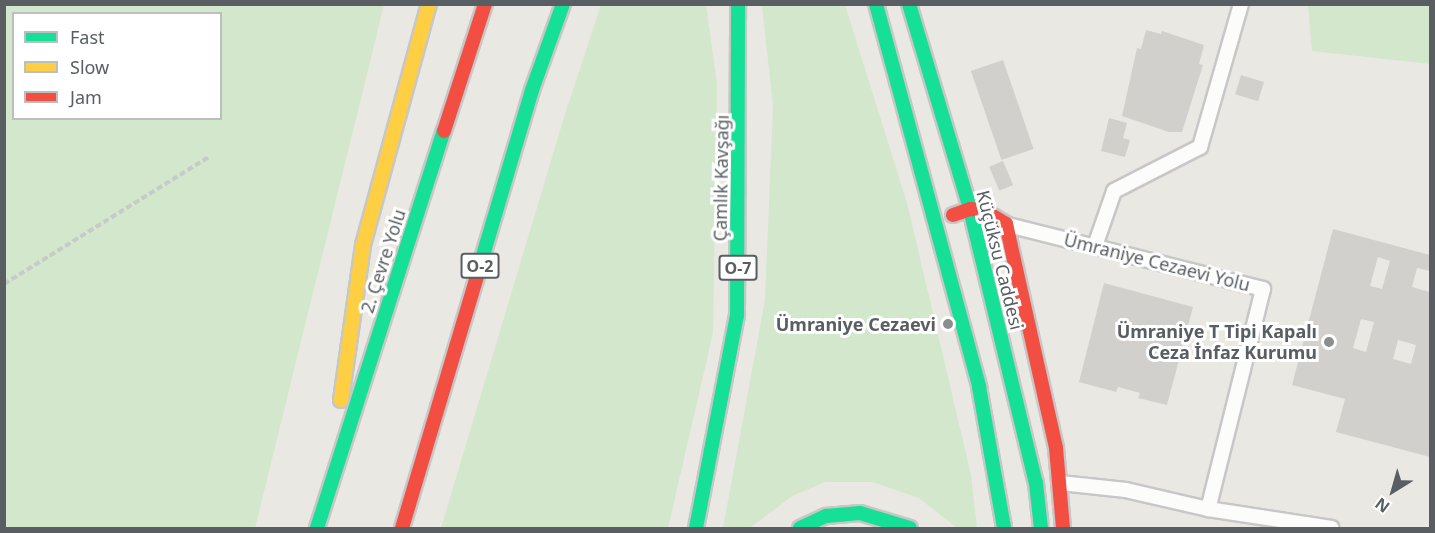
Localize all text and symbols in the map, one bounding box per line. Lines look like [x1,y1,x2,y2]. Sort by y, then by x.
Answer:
legend [12,12,222,120]
text: Fast [70,25,105,49]
text: Slow [70,55,109,79]
text: Jam [70,85,102,109]
street label: Çamlık Kavşağı [709,114,733,242]
street label: Küçüksu Caddesi [972,188,1028,332]
street label: 2. Çevre Yolu [356,206,410,316]
street label: Ümraniye Cezaevi Yolu [1062,228,1252,296]
road number: O-2 [460,253,500,279]
road number: O-7 [718,255,758,281]
place label: Ümraniye Cezaevi [776,313,936,335]
marker: Ümraniye Cezaevi [941,317,955,331]
place label: Ümraniye T Tipi Kapalı Ceza İnfaz Kurumu [1117,321,1317,364]
marker: Ümraniye T Tipi Kapalı Ceza İnfaz Kurumu [1322,335,1336,349]
north arrow [1363,461,1423,521]
text: N [1370,493,1394,518]

